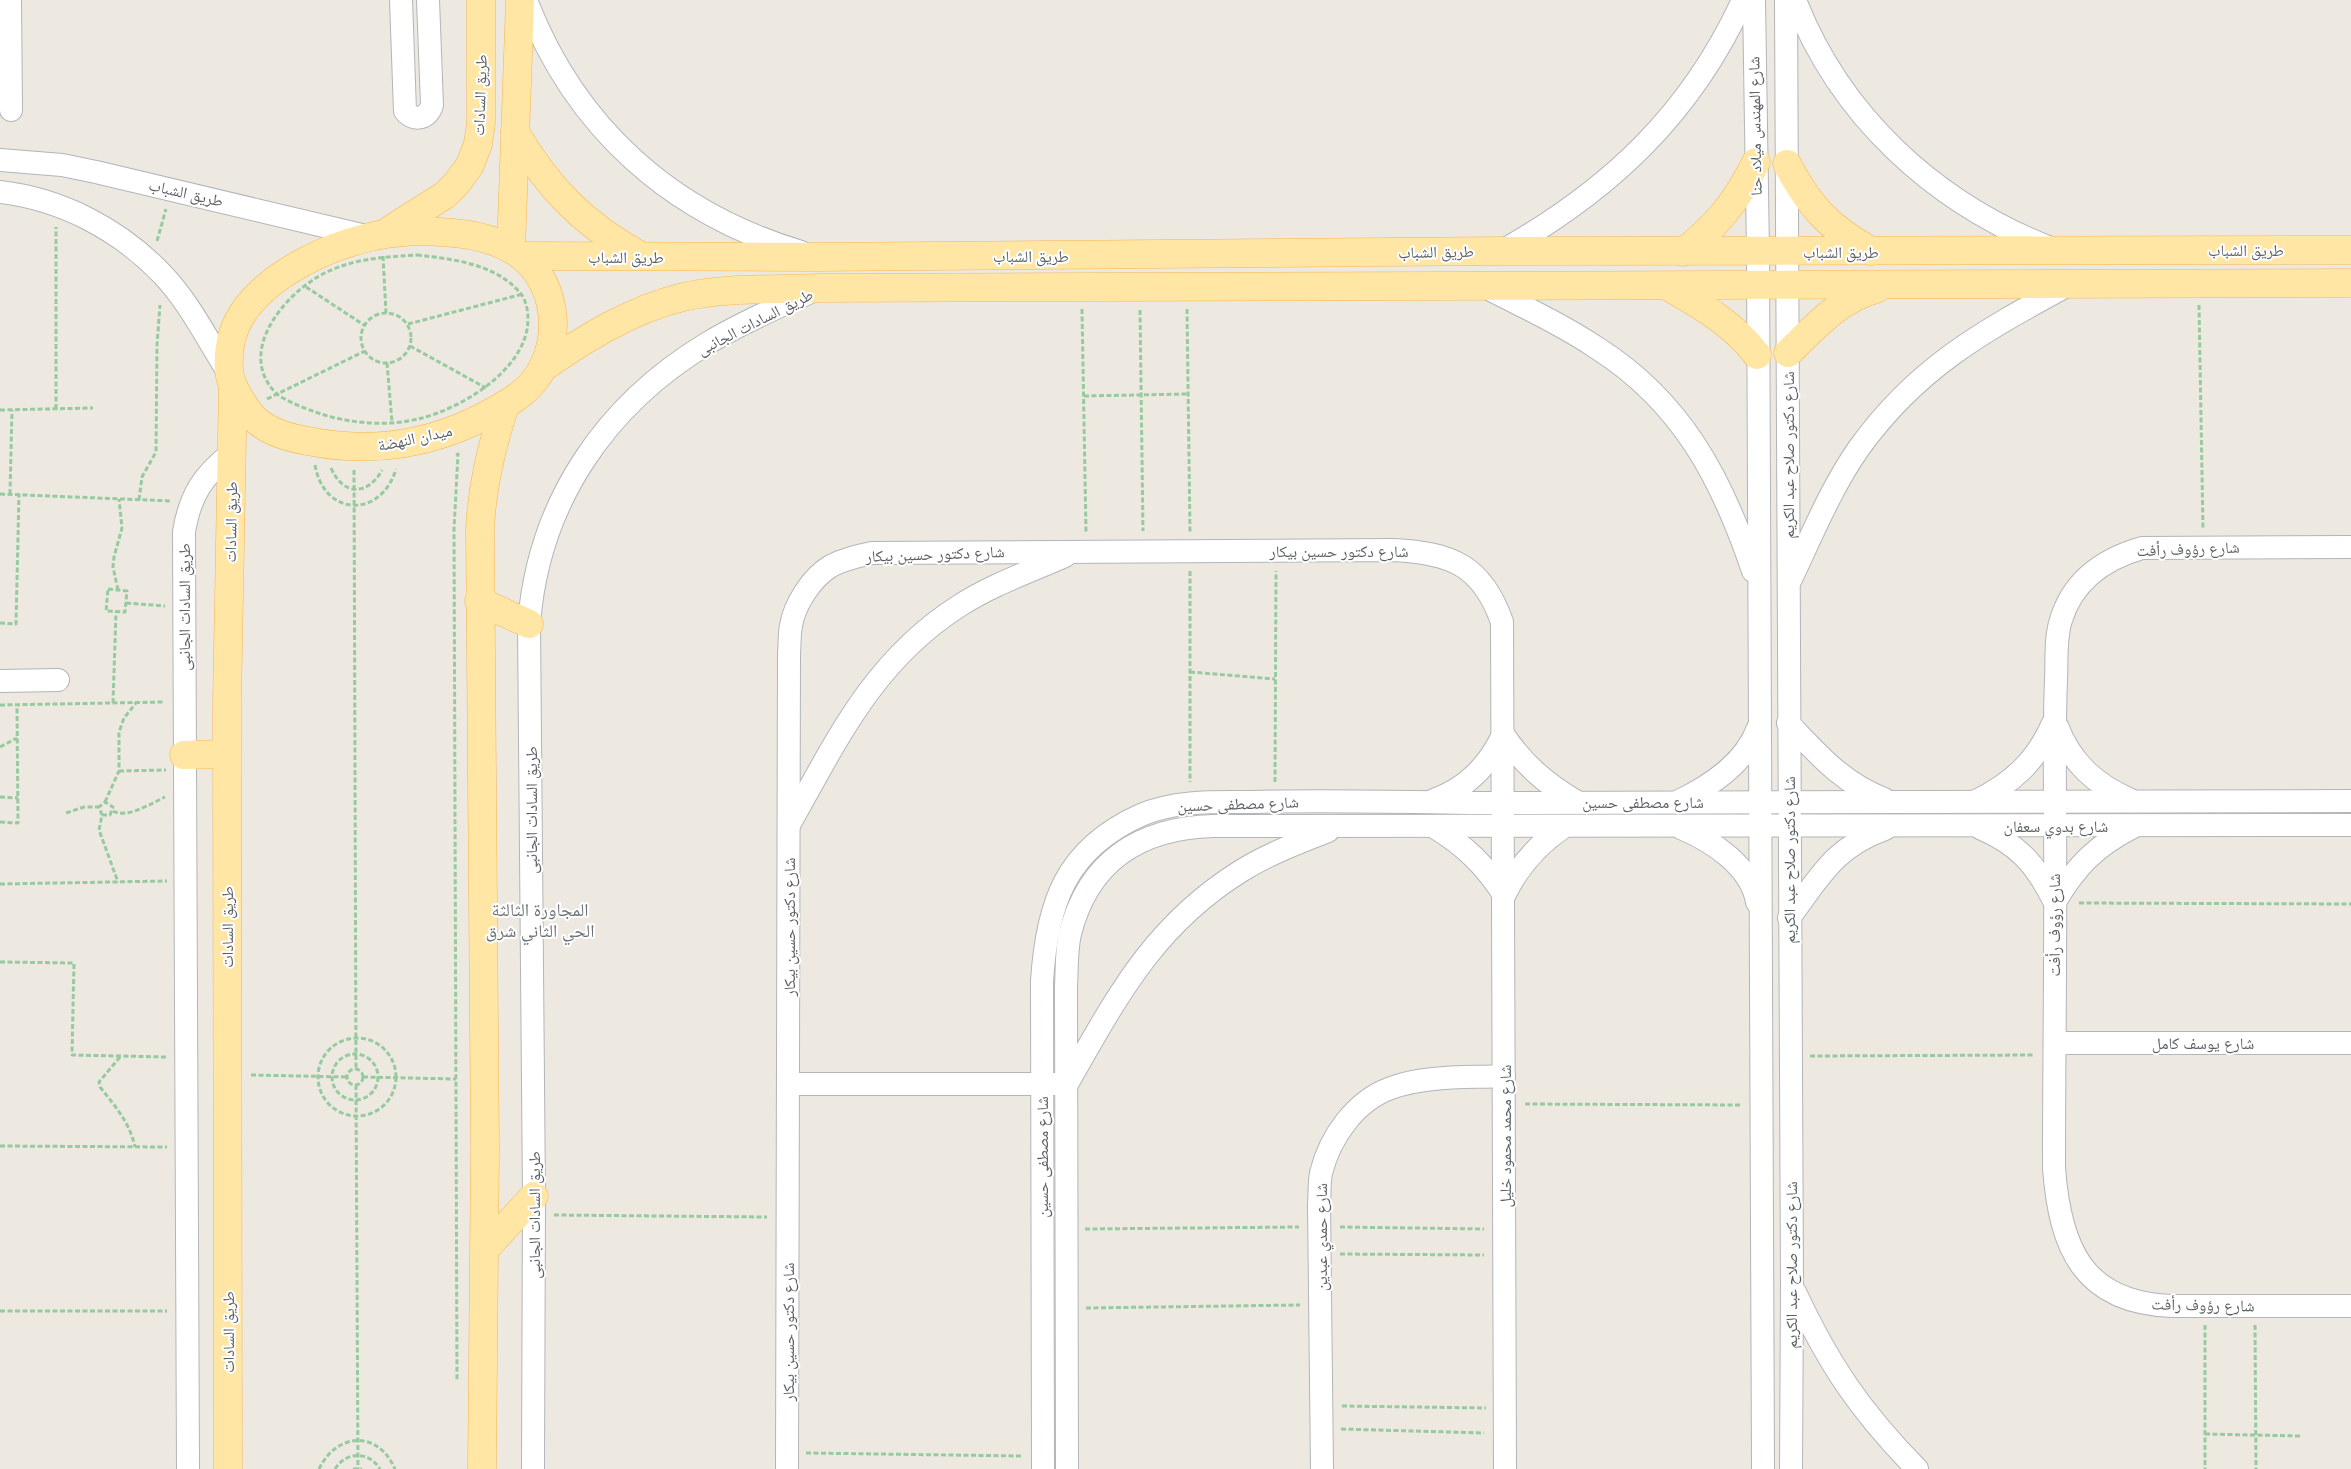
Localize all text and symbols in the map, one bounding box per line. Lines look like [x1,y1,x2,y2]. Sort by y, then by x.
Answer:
street label: طريق السادات [468,54,492,136]
street label: شارع المهندس ميلاد حنا [1743,56,1767,196]
street label: طريق الشباب [147,174,225,212]
street label: طريق الشباب [2208,240,2284,261]
street label: طريق الشباب [1398,241,1474,263]
street label: طريق الشباب [1803,242,1879,263]
street label: طريق الشباب [993,246,1069,267]
street label: طريق الشباب [588,247,664,268]
street label: طريق السادات الجانبى [693,284,817,360]
street label: شارع دكتور صلاح عبد الكريم [1778,371,1799,539]
street label: ميدان النهضة [376,420,454,456]
street label: طريق السادات [220,481,242,563]
street label: شارع رؤوف رأفت [2136,537,2240,561]
street label: شارع دكتور حسين بيكار [864,541,1005,567]
street label: شارع دكتور حسين بيكار [1268,541,1409,562]
street label: طريق السادات الجانبى [174,543,195,671]
street label: طريق السادات الجانبى [521,746,542,874]
street label: شارع دكتور صلاح عبد الكريم [1779,776,1800,944]
street label: شارع مصطفى حسين [1177,791,1299,817]
street label: شارع مصطفى حسين [1582,792,1704,813]
street label: شارع بدوي سعفان [2004,816,2108,839]
street label: شارع دكتور حسين بيكار [779,857,800,998]
street label: شارع رؤوف رأفت [2044,873,2065,977]
street label: طريق السادات [217,886,238,968]
district label: المجاورة الثالثة الحي الثاني شرق [486,898,594,945]
street label: شارع يوسف كامل [2152,1033,2254,1054]
street label: شارع محمد محمود خليل [1495,1065,1516,1207]
street label: شارع مصطفى حسين [1032,1096,1053,1218]
street label: طريق السادات الجانبى [524,1151,545,1279]
street label: شارع دكتور صلاح عبد الكريم [1781,1181,1802,1349]
street label: شارع حمدي عبدين [1311,1183,1334,1291]
street label: شارع دكتور حسين بيكار [778,1262,799,1403]
street label: طريق السادات [218,1291,239,1373]
street label: شارع رؤوف رأفت [2151,1294,2255,1316]

